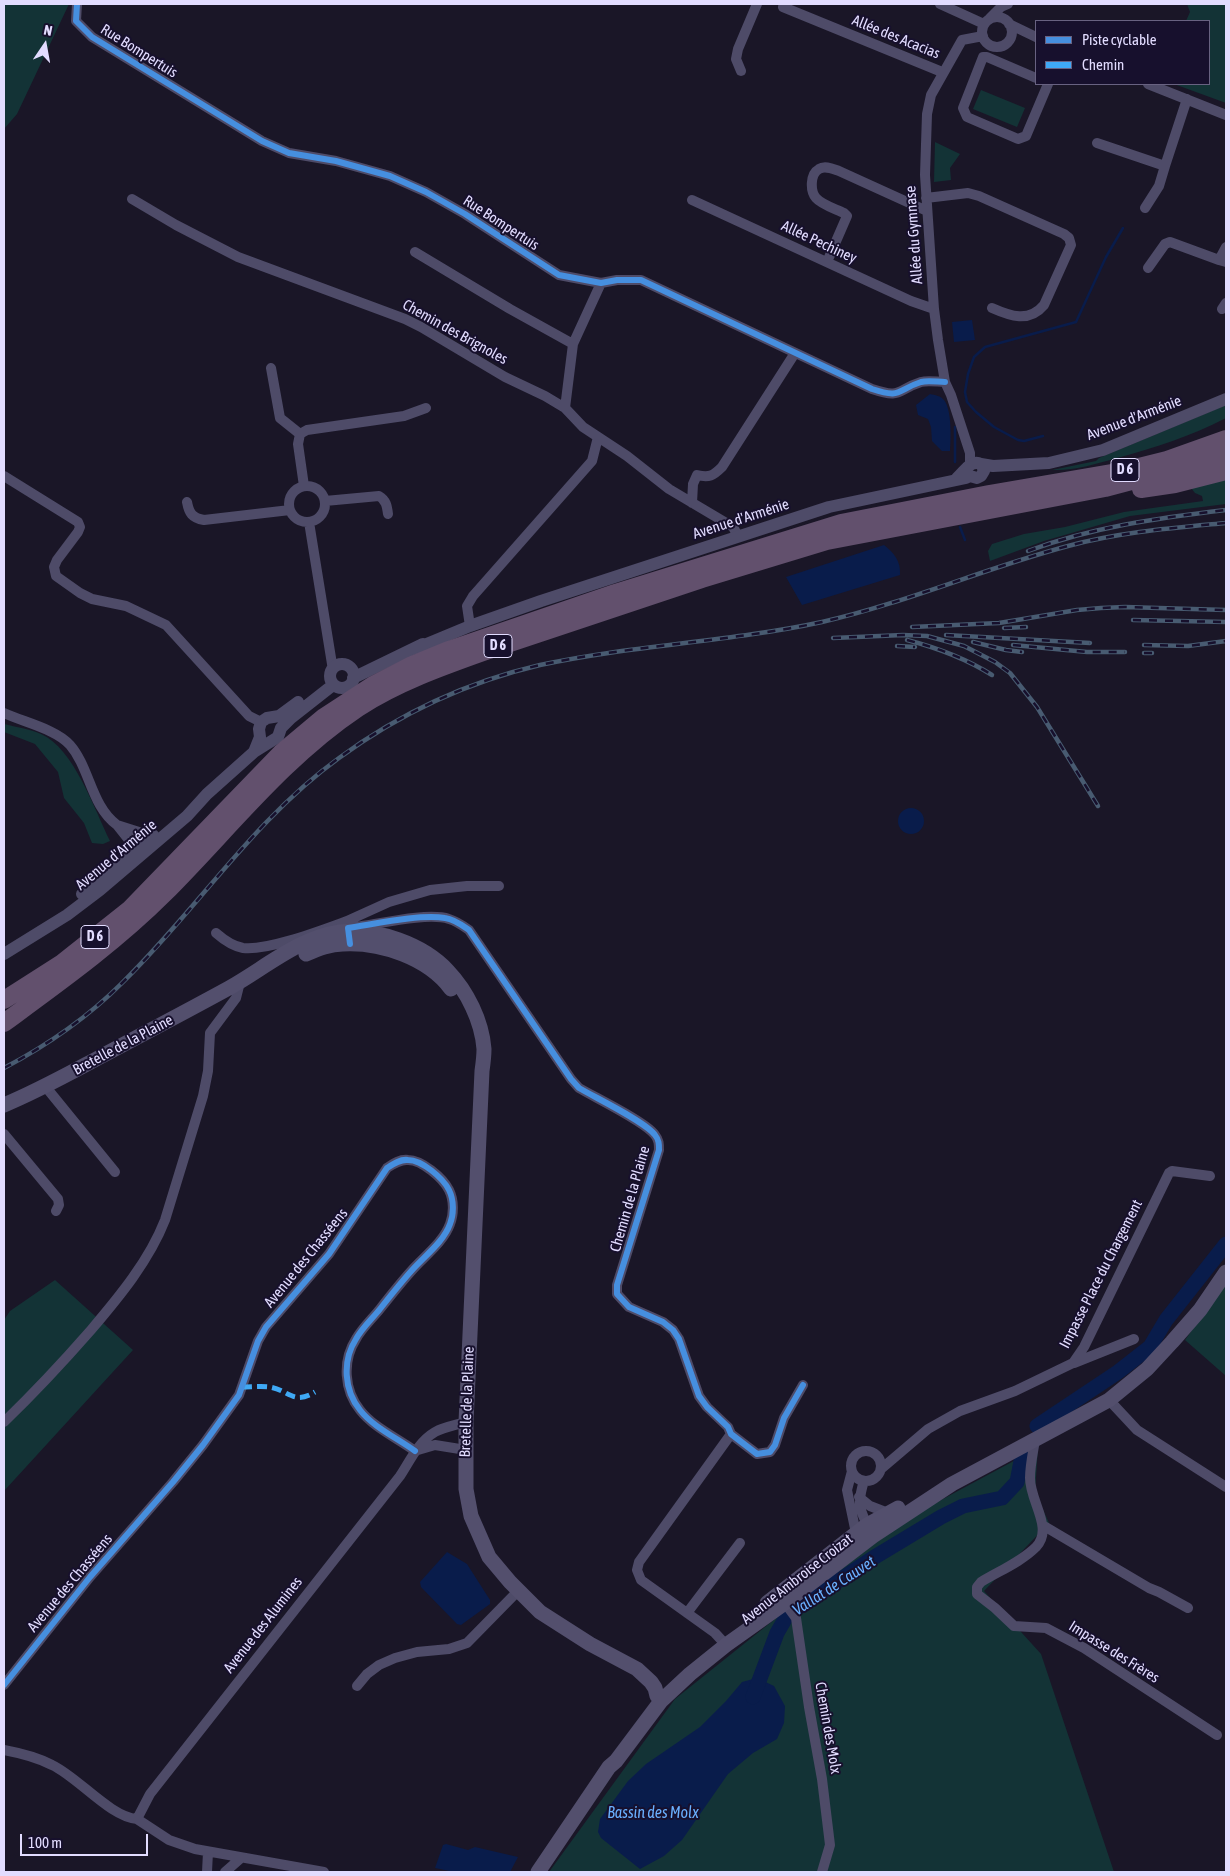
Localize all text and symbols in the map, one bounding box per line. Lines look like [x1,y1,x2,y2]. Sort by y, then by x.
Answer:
street label: Allée des Acacias [849,11,943,63]
north arrow [20,20,70,70]
street label: Rue Bompertuis [97,20,181,82]
legend [1035,20,1210,85]
text: N [42,22,54,39]
text: Piste cyclable [1082,31,1157,48]
text: Chemin [1082,56,1124,73]
street label: Allée du Gymnase [902,185,926,285]
street label: Rue Bompertuis [460,192,542,254]
street label: Allée Pechiney [778,217,860,267]
street label: Chemin des Brignoles [399,296,511,368]
street label: Avenue d'Arménie [1084,392,1184,444]
road number: D 6 [1111,458,1139,482]
street label: Avenue d'Arménie [691,495,791,543]
road number: D 6 [484,634,512,658]
street label: Avenue d'Arménie [72,816,160,894]
road number: D 6 [81,926,109,949]
street label: Bretelle de la Plaine [70,1011,176,1079]
street label: Chemin de la Plaine [606,1144,654,1254]
street label: Impasse Place du Chargement [1056,1197,1146,1351]
street label: Avenue des Chasséens [260,1205,352,1311]
street label: Bretelle de la Plaine [456,1346,478,1458]
street label: Avenue des Chasséens [24,1530,116,1636]
street label: Avenue Ambroise Croizat [738,1530,856,1628]
water label: Vallat de Cauvet [789,1552,879,1620]
street label: Avenue des Alumines [220,1573,306,1677]
street label: Impasse des Frères [1066,1617,1162,1687]
street label: Chemin des Molx [811,1681,845,1775]
water label: Bassin des Molx [607,1803,699,1823]
scale bar [22,1824,150,1856]
text: 100 m [28,1834,62,1851]

